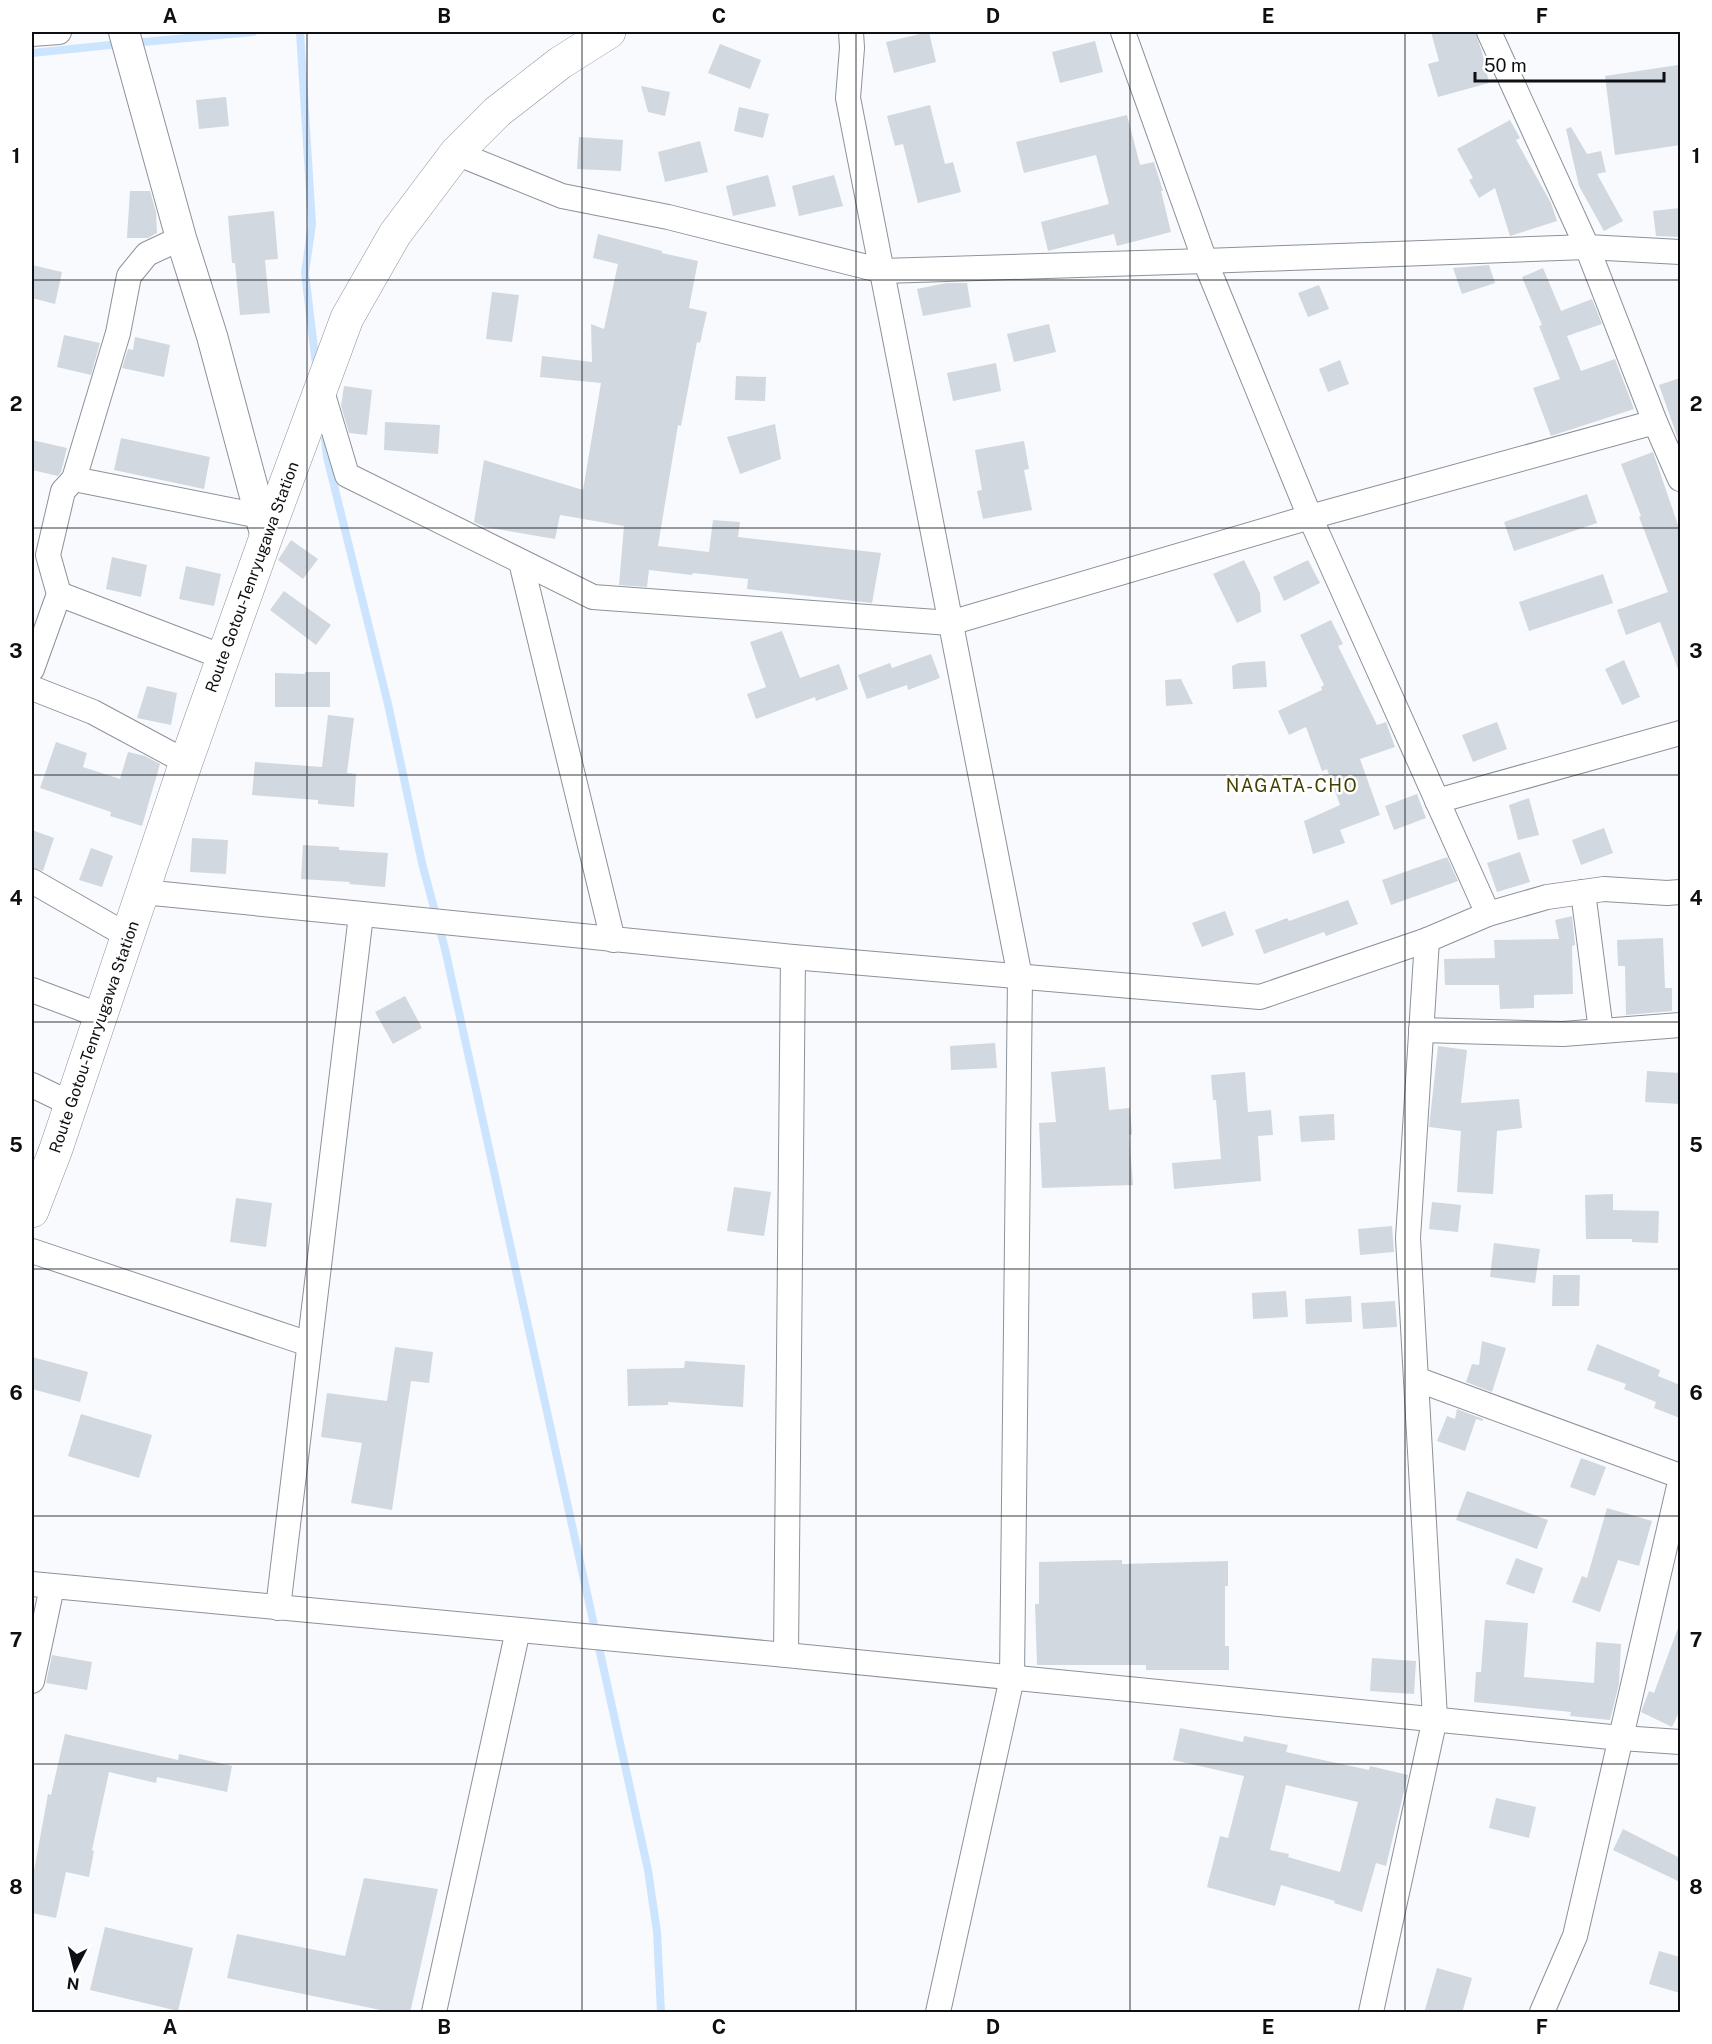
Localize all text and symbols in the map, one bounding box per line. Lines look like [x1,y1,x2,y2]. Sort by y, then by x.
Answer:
text: A [163,4,177,28]
text: B [437,4,451,28]
text: C [712,4,726,28]
text: D [986,4,1000,28]
text: E [1262,4,1274,28]
text: F [1536,4,1548,28]
scale bar [1475,45,1664,83]
text: 50 m [1484,55,1527,76]
text: 1 [12,144,20,168]
text: 1 [1692,144,1700,168]
text: 2 [10,392,22,416]
text: 2 [1690,392,1702,416]
street label: Route Gotou-Tenryugawa Station [201,459,303,695]
text: 3 [9,639,23,663]
text: 3 [1689,639,1703,663]
district label: NAGATA-CHO [1226,775,1358,796]
text: 4 [9,886,23,910]
text: 4 [1689,886,1703,910]
street label: Route Gotou-Tenryugawa Station [45,918,143,1156]
text: 5 [9,1133,23,1157]
text: 5 [1689,1133,1703,1157]
text: 6 [9,1381,23,1405]
text: 6 [1689,1381,1703,1405]
text: 7 [10,1628,22,1652]
text: 7 [1690,1628,1702,1652]
text: 8 [9,1875,23,1899]
text: 8 [1689,1875,1703,1899]
north arrow [45,1939,105,1999]
text: N [66,1973,81,1994]
text: A [163,2015,177,2039]
text: B [437,2015,451,2039]
text: C [712,2015,726,2039]
text: D [986,2015,1000,2039]
text: E [1262,2015,1274,2039]
text: F [1536,2015,1548,2039]

